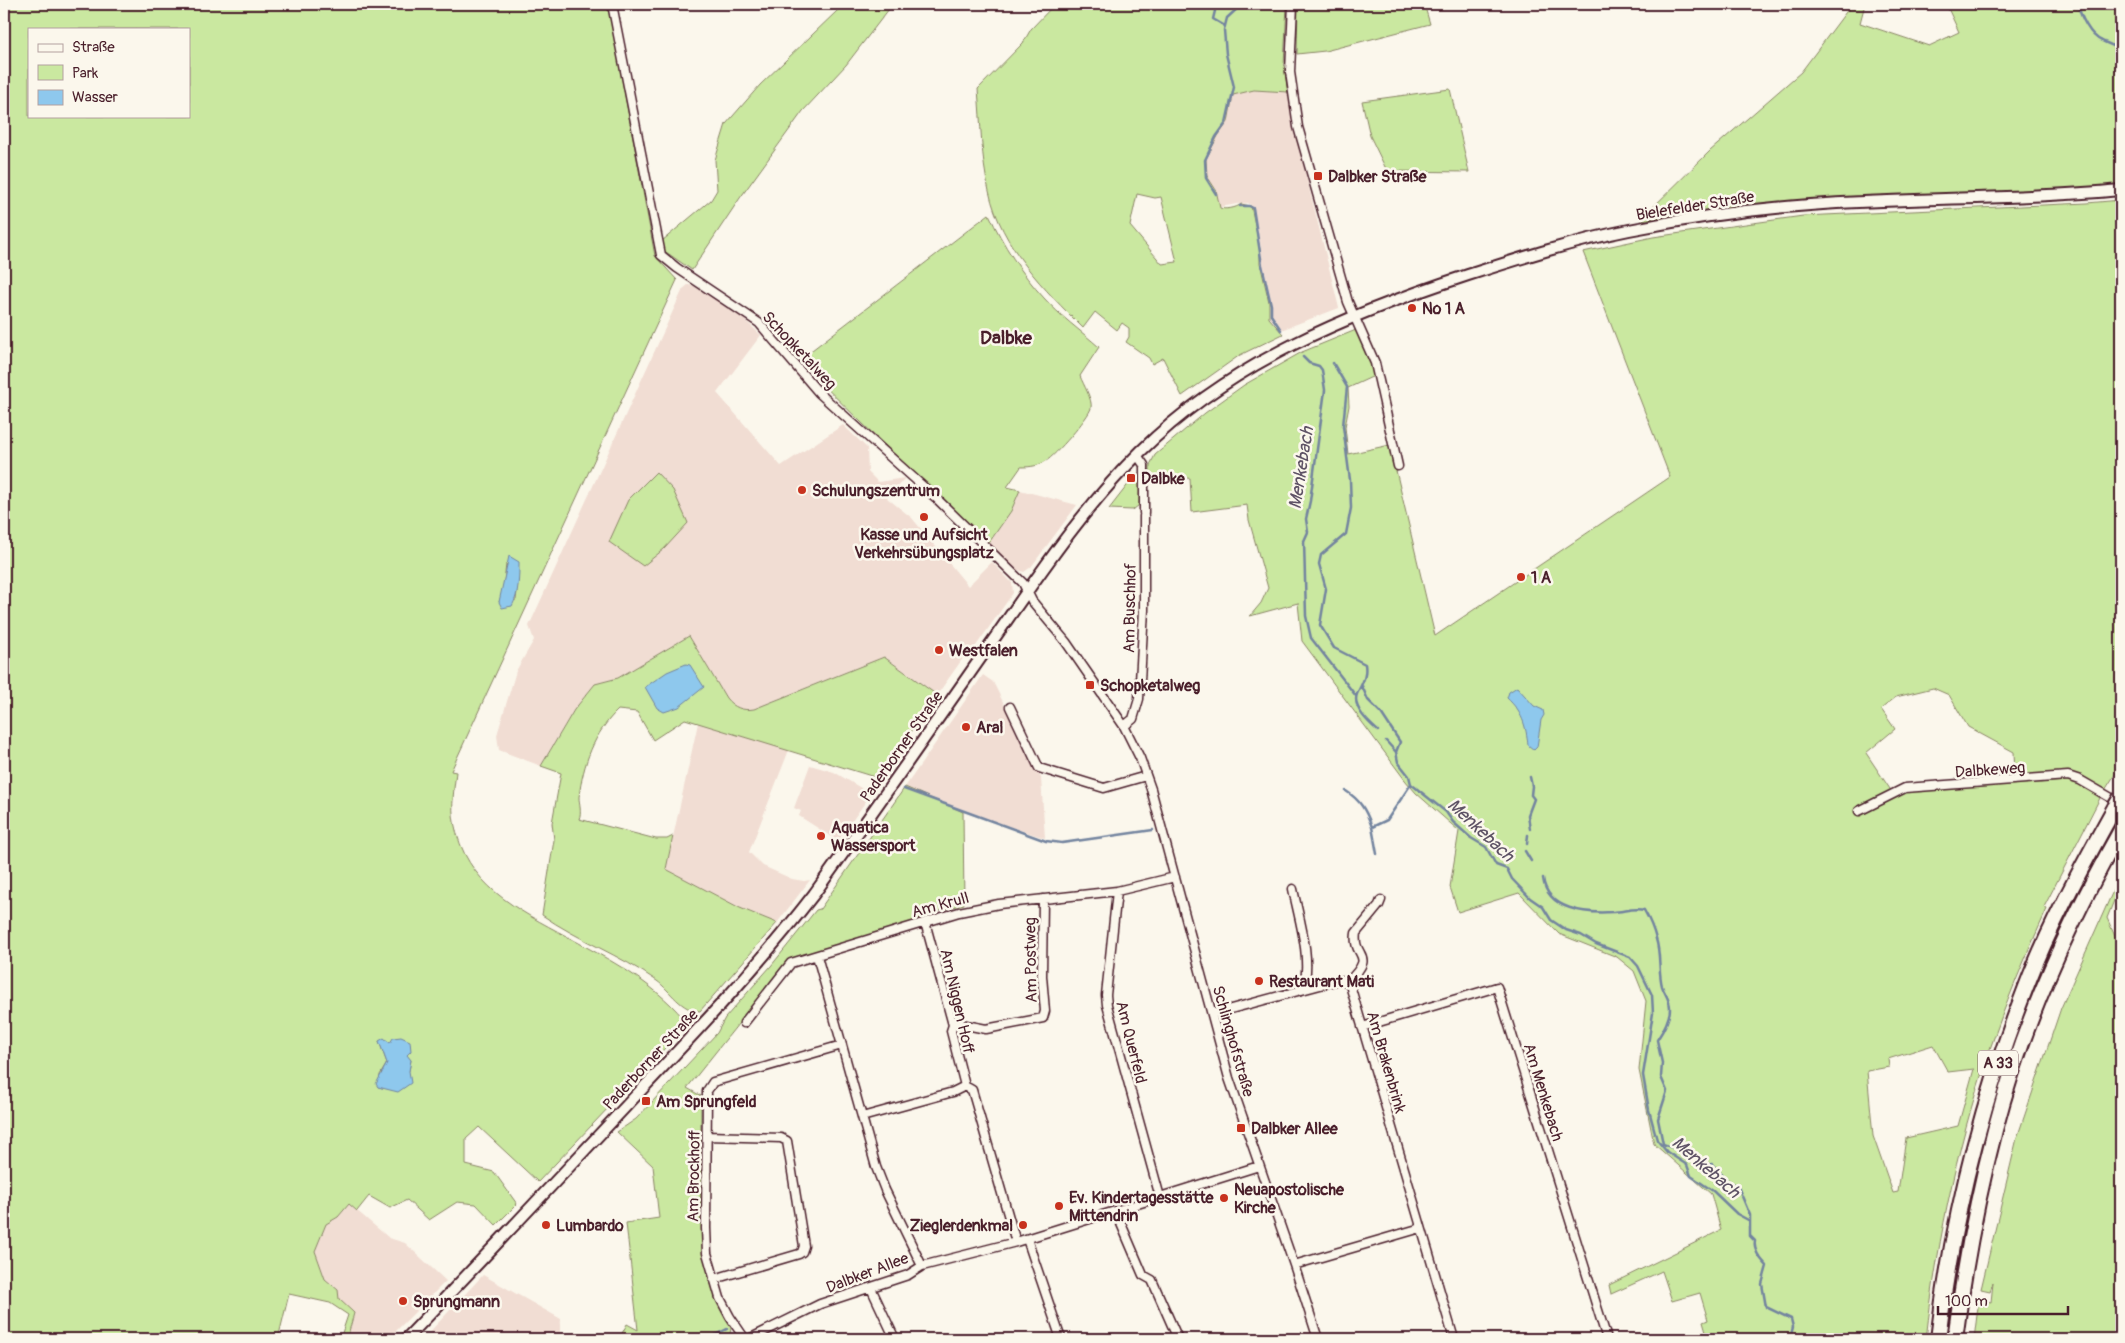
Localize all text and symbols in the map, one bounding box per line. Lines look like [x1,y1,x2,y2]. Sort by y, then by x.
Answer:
legend [28,28,190,118]
text: Straße [72,38,115,57]
text: Park [72,64,99,83]
text: Wasser [72,88,119,107]
place label: Dalbker Straße [1328,167,1428,187]
marker: Dalbker Straße [1312,170,1324,182]
street label: Bielefelder Straße [1635,187,1756,225]
place label: No 1 A [1422,299,1466,319]
marker: No 1 A [1406,302,1418,314]
street label: Schopketalweg [758,307,841,394]
district label: Dalbke [980,326,1033,350]
water label: Menkebach [1284,424,1320,511]
place label: Dalbke [1141,469,1186,489]
marker: Dalbke [1125,472,1137,484]
place label: Schulungszentrum [812,481,940,501]
marker: Schulungszentrum [796,484,808,496]
marker: Kasse und Aufsicht Verkehrsübungsplatz [918,511,930,523]
place label: Kasse und Aufsicht Verkehrsübungsplatz [854,525,994,563]
street label: Am Buschhof [1119,562,1141,653]
place label: 1 A [1531,568,1552,588]
marker: 1 A [1515,571,1527,583]
place label: Westfalen [949,641,1018,661]
marker: Westfalen [933,644,945,656]
place label: Schopketalweg [1100,676,1200,696]
marker: Schopketalweg [1084,679,1096,691]
street label: Paderborner Straße [856,687,948,806]
place label: Aral [976,718,1004,738]
marker: Aral [960,721,972,733]
street label: Dalbkeweg [1954,758,2026,782]
water label: Menkebach [1443,794,1520,868]
place label: Aquatica Wassersport [831,818,916,856]
marker: Aquatica Wassersport [815,830,827,842]
street label: Am Krull [909,888,971,922]
street label: Am Postweg [1020,917,1042,1003]
street label: Am Niggen Hoff [935,947,979,1056]
place label: Restaurant Mati [1269,972,1374,992]
marker: Restaurant Mati [1253,975,1265,987]
street label: Schlinghofstraße [1208,983,1258,1099]
street label: Am Querfeld [1111,999,1151,1086]
street label: Paderborner Straße [599,1005,703,1114]
street label: Am Brakenbrink [1362,1009,1410,1116]
street label: Am Menkebach [1519,1041,1567,1144]
road number: A 33 [1978,1050,2018,1076]
place label: Am Sprungfeld [656,1092,757,1112]
marker: Am Sprungfeld [640,1095,652,1107]
place label: Dalbker Allee [1251,1119,1339,1139]
marker: Dalbker Allee [1235,1122,1247,1134]
street label: Am Brockhoff [683,1129,705,1222]
water label: Menkebach [1667,1132,1746,1204]
place label: Neuapostolische Kirche [1234,1180,1345,1218]
place label: Ev. Kindertagesstätte Mittendrin [1069,1188,1215,1226]
marker: Neuapostolische Kirche [1218,1192,1230,1204]
marker: Ev. Kindertagesstätte Mittendrin [1053,1200,1065,1212]
place label: Lumbardo [556,1216,624,1236]
place label: Zieglerdenkmal [909,1216,1013,1236]
marker: Lumbardo [540,1219,552,1231]
marker: Zieglerdenkmal [1017,1219,1029,1231]
street label: Dalbker Allee [823,1248,911,1298]
scale bar [1938,1283,2068,1315]
place label: Sprungmann [413,1292,500,1312]
text: 100 m [1945,1292,1988,1311]
marker: Sprungmann [397,1295,409,1307]

